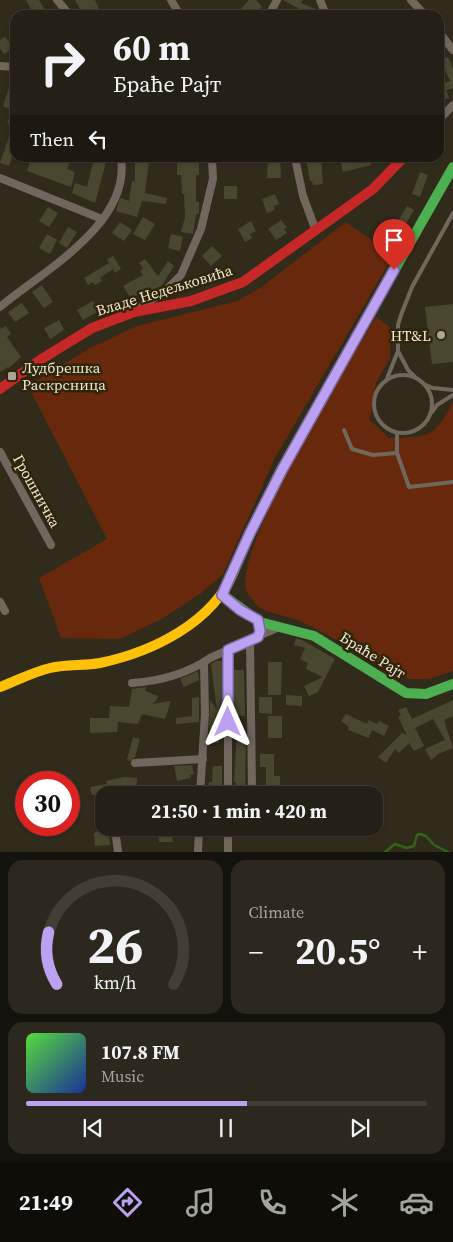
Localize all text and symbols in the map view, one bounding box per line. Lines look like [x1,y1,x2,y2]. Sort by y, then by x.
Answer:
text: 60 m [113,24,190,72]
icon: right [30,30,95,95]
text: Браће Рајт [113,69,221,99]
icon: left [84,125,112,153]
text: Then [30,126,74,152]
pin [373,219,415,270]
icon: arrive [380,226,408,254]
street label: Владе Недељковића [93,259,235,321]
place label: HT&L [390,325,431,346]
marker: HT&L [435,329,447,341]
place label: Лудбрешка Раскрсница [22,357,106,395]
marker: Лудбрешка Раскрсница [6,370,18,382]
street label: Грошничка [8,451,66,532]
street label: Браће Рајт [336,627,410,684]
position arrow [201,695,253,747]
speed limit sign: 30 [15,771,80,836]
text: 21:50 · 1 min · 420 m [151,798,327,824]
text: Climate [249,901,304,923]
text: 26 [87,909,143,980]
text: 20.5° [295,925,381,977]
text: − [249,933,263,971]
text: + [412,933,427,971]
text: km/h [94,970,137,995]
text: 107.8 FM [101,1039,180,1065]
text: Music [101,1065,144,1087]
icon: previous [79,1114,107,1142]
icon: pause [212,1114,240,1142]
icon: next [346,1114,374,1142]
icon: directions [110,1185,145,1220]
icon: music [183,1185,218,1220]
icon: phone [255,1185,290,1220]
icon: climate [327,1185,362,1220]
icon: car [399,1185,434,1220]
text: 21:49 [19,1187,73,1217]

